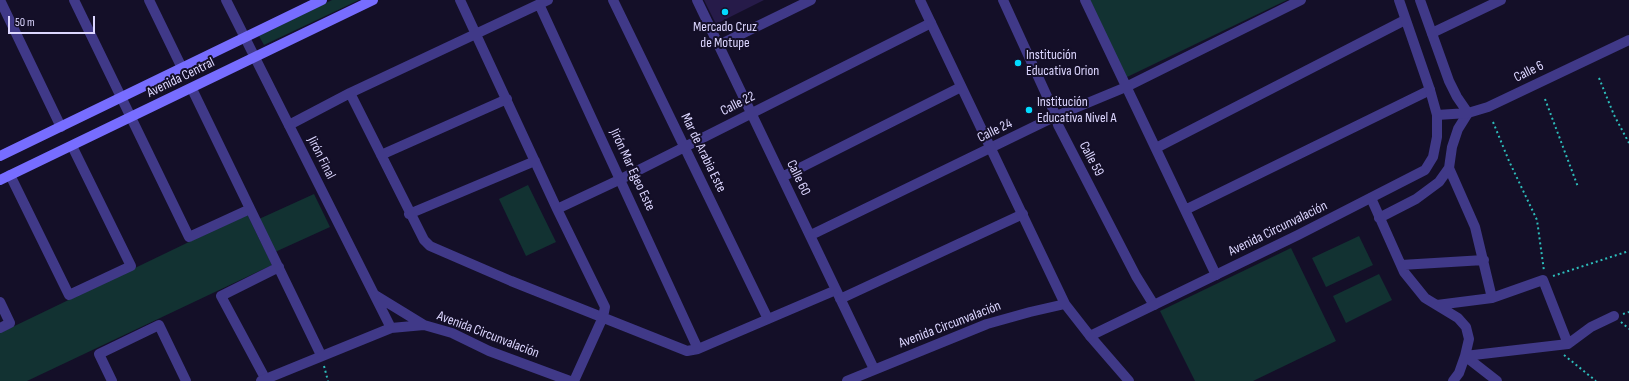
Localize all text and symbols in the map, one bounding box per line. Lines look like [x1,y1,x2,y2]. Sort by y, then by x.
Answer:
marker: Mercado Cruz de Motupe [720,7,730,17]
scale bar [10,8,97,34]
text: 50 m [15,15,35,30]
place label: Mercado Cruz de Motupe [693,19,757,52]
place label: Institución Educativa Orion [1026,47,1099,80]
street label: Avenida Central [144,54,218,102]
marker: Institución Educativa Orion [1013,58,1023,68]
street label: Calle 6 [1511,58,1547,86]
street label: Calle 22 [718,88,758,120]
place label: Institución Educativa Nivel A [1037,94,1116,126]
marker: Institución Educativa Nivel A [1024,105,1034,115]
street label: Mar de Arabia Este [677,111,729,195]
street label: Calle 24 [975,115,1015,147]
street label: Jirón Mar Egeo Este [606,126,658,214]
street label: Jirón Final [303,134,339,182]
street label: Calle 59 [1075,139,1107,179]
street label: Calle 60 [782,158,814,198]
street label: Avenida Circunvalación [1226,198,1330,260]
street label: Avenida Circunvalación [897,298,1003,352]
street label: Avenida Circunvalación [435,308,541,362]

